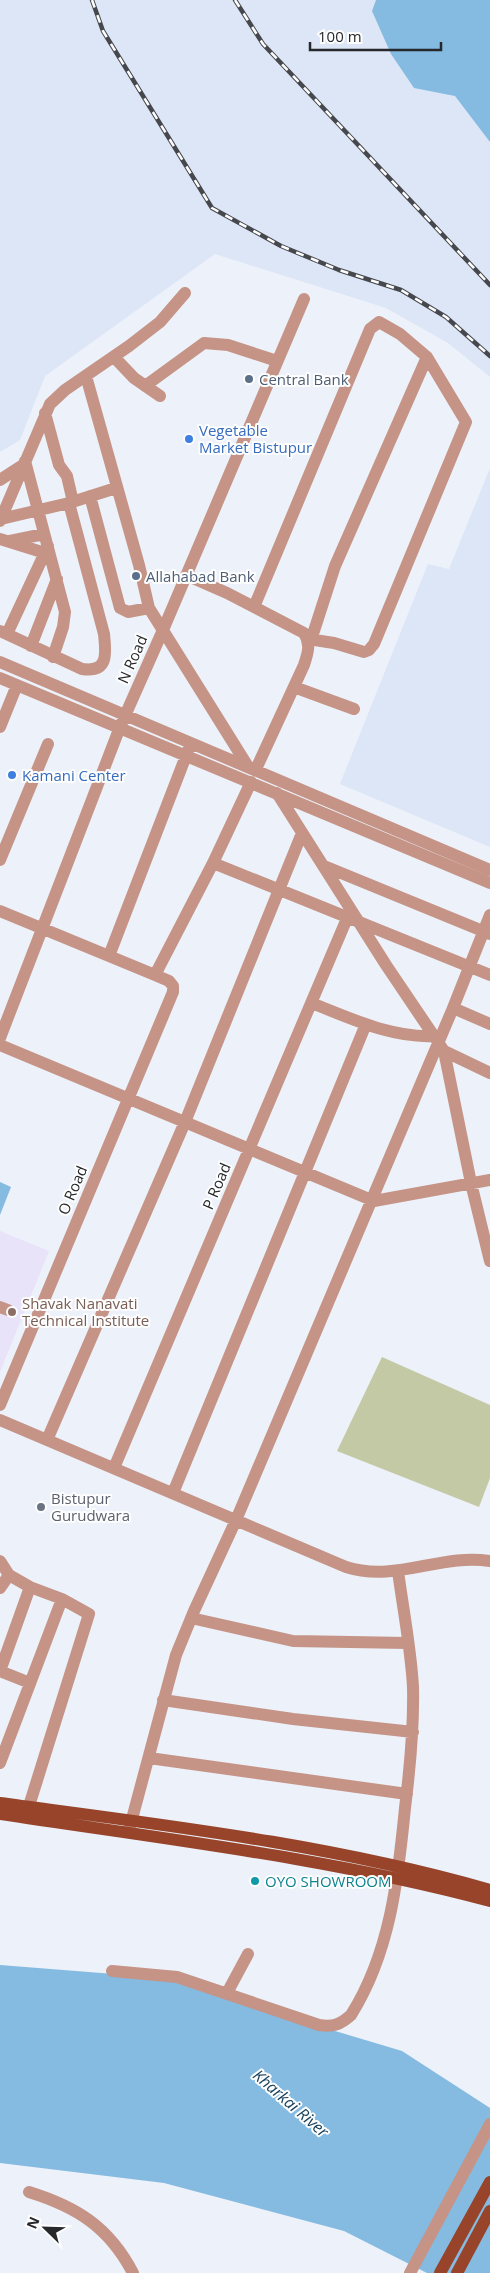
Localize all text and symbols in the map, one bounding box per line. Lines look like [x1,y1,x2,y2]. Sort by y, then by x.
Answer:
scale bar [310,20,441,52]
text: 100 m [318,26,362,46]
place label: Central Bank [259,369,349,389]
marker: Central Bank [243,373,255,385]
place label: Vegetable Market Bistupur [199,420,312,457]
marker: Vegetable Market Bistupur [183,433,195,445]
place label: Allahabad Bank [146,566,255,586]
marker: Allahabad Bank [130,570,142,582]
street label: N Road [112,632,152,686]
place label: Kamani Center [22,765,126,785]
marker: Kamani Center [6,769,18,781]
street label: P Road [197,1160,235,1212]
street label: O Road [53,1162,91,1218]
place label: Shavak Nanavati Technical Institute [22,1293,149,1330]
marker: Shavak Nanavati Technical Institute [6,1306,18,1318]
place label: Bistupur Gurudwara [51,1488,130,1525]
marker: Bistupur Gurudwara [35,1501,47,1513]
place label: OYO SHOWROOM [265,1871,392,1891]
marker: OYO SHOWROOM [249,1875,261,1887]
water label: Kharkai River [249,2064,334,2142]
north arrow [20,2203,70,2253]
text: N [22,2214,44,2232]

